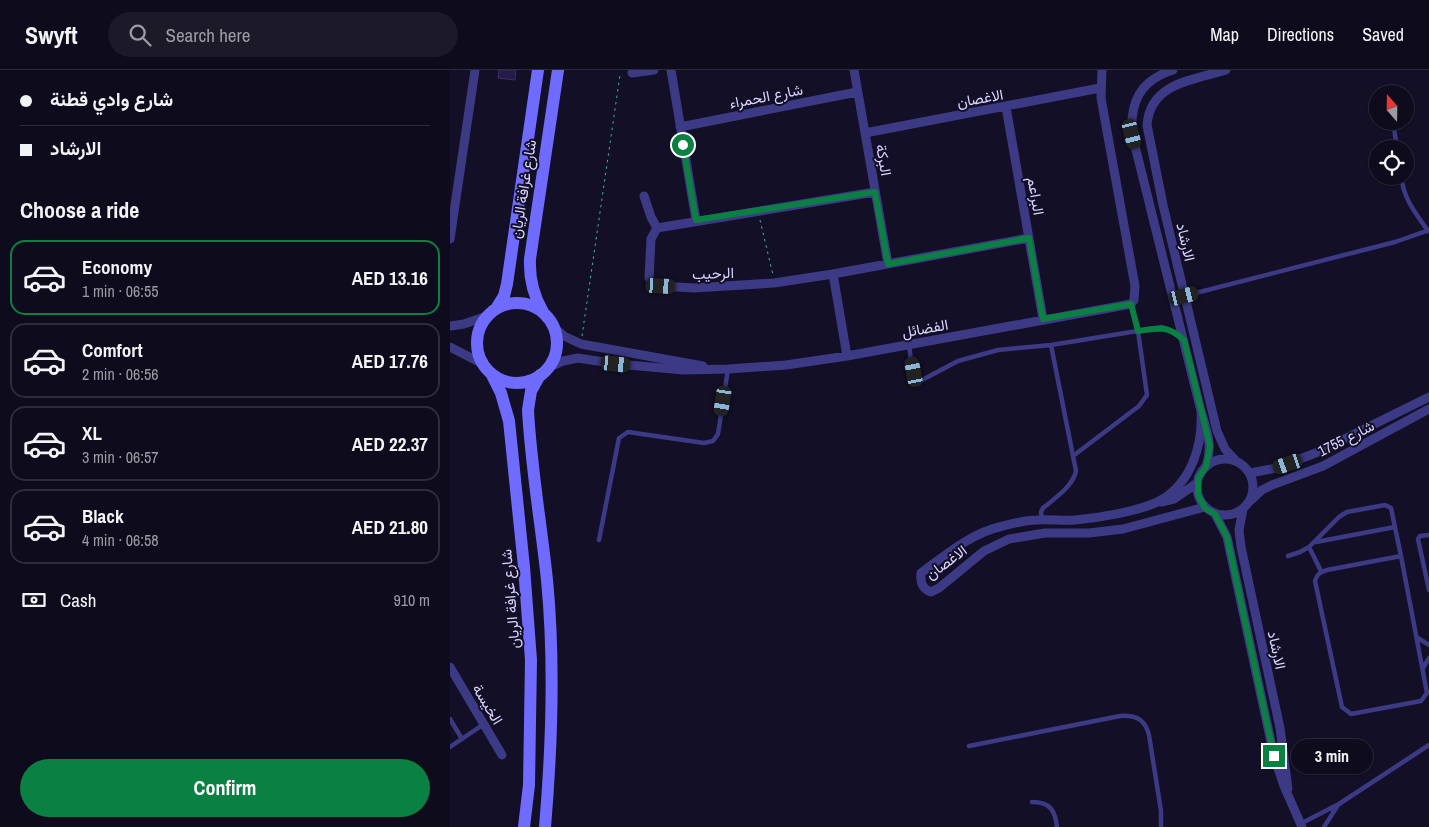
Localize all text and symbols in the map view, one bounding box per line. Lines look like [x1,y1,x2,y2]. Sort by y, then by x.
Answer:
search box [108,12,458,57]
text: Swyft [25,19,78,51]
icon: search [126,21,154,49]
text: Search here [166,22,250,48]
text: Map [1210,22,1239,47]
text: Directions [1267,22,1334,47]
text: Saved [1362,22,1404,47]
street label: شارع الحمراء [727,79,805,114]
street label: الاغصان [955,84,1005,112]
north arrow [1369,85,1414,130]
map controls [1369,85,1414,185]
text: شارع وادي قطنة [50,86,173,112]
car [1121,118,1142,150]
route start [672,134,694,156]
text: الارشاد [50,135,101,161]
street label: شارع غرافة الريان [505,138,542,240]
button: locate [1369,140,1414,185]
street label: البركة [871,142,897,178]
street label: البراعم [1022,175,1050,217]
text: Choose a ride [20,195,139,225]
street label: الارشاد [1171,221,1201,263]
text: Economy [82,254,152,280]
icon: car [22,255,67,300]
street label: الرحيب [692,262,734,284]
text: AED 13.16 [352,265,428,291]
car [645,278,676,294]
text: 1 min · 06:55 [82,280,159,302]
car [1167,285,1200,307]
street label: الفضائل [900,314,950,342]
text: Comfort [82,337,143,363]
icon: car [22,338,67,383]
text: AED 17.76 [352,348,428,374]
car [600,355,631,373]
car [903,356,924,388]
text: 2 min · 06:56 [82,363,159,385]
car [713,385,732,417]
street label: شارع 1755 [1314,415,1379,462]
text: XL [82,420,102,446]
icon: car [22,421,67,466]
text: AED 22.37 [352,431,428,457]
text: 3 min · 06:57 [82,446,159,468]
car [1271,452,1304,476]
text: Black [82,503,124,529]
icon: car [22,504,67,549]
text: AED 21.80 [352,514,428,540]
text: 4 min · 06:58 [82,529,159,551]
street label: الاغصان [921,540,971,584]
street label: شارع غرافة الريان [495,548,526,650]
icon: cash [20,586,48,614]
text: Cash [60,587,96,613]
text: 910 m [394,589,430,611]
street label: الارشاد [1263,629,1291,671]
street label: الخيسة [468,680,508,728]
callout: 3 min [1292,738,1374,774]
route end [1263,745,1285,767]
text: 3 min [1315,745,1349,767]
button: Confirm [20,759,430,817]

